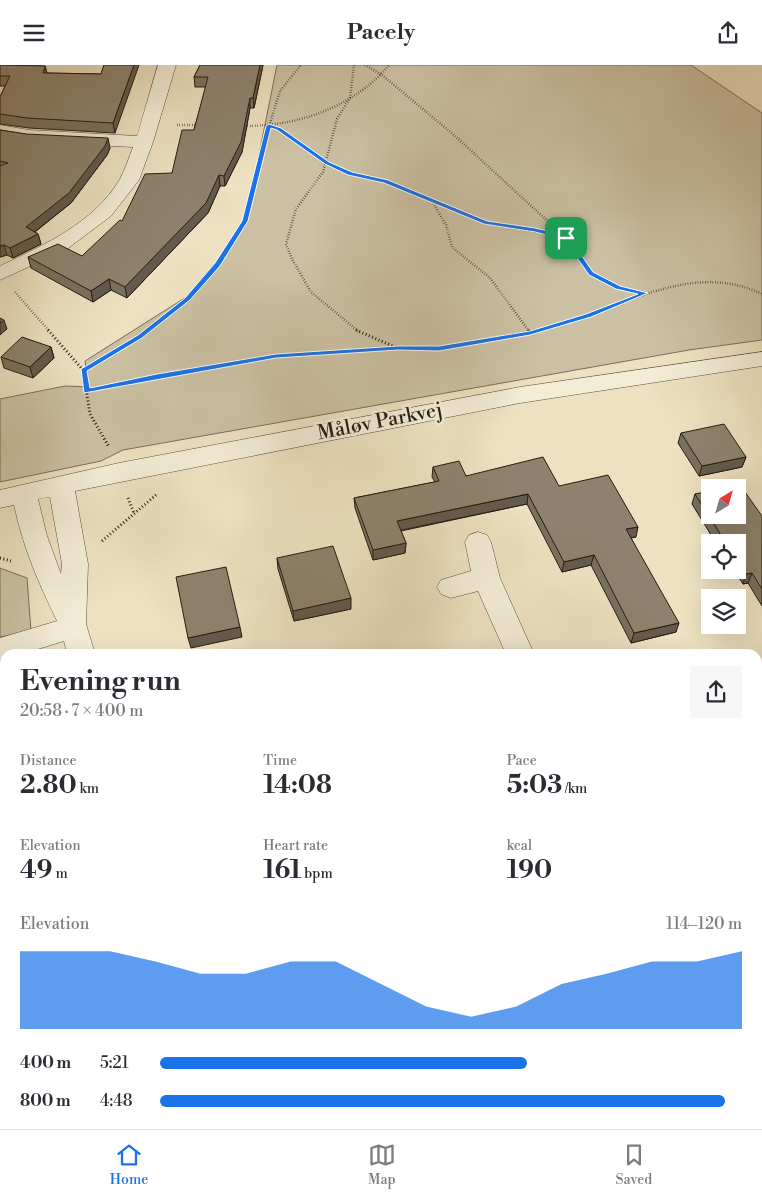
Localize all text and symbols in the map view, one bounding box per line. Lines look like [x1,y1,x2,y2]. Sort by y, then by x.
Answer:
icon: menu [20,19,48,47]
text: Pacely [347,19,415,46]
icon: share [714,19,742,47]
pin [545,217,587,259]
icon: arrive [552,224,580,252]
street label: Måløv Parkvej [315,398,445,446]
north arrow [701,479,746,524]
map controls [701,479,746,634]
button: locate [701,534,746,579]
button: layers [701,589,746,634]
text: Evening run [20,664,181,699]
button: share [690,666,742,718]
text: 20:58 · 7 × 400 m [20,701,143,721]
text: Distance [20,752,77,770]
text: Time [263,752,297,770]
text: Pace [507,752,537,770]
text: 2.80 [20,770,77,801]
text: 14:08 [263,770,332,801]
text: 5:03 [507,770,562,801]
text: km [77,780,99,798]
text: /km [562,780,587,798]
text: Elevation [20,837,81,855]
text: Heart rate [263,837,328,855]
text: kcal [507,837,532,855]
text: 49 [20,855,53,886]
text: 161 [263,855,301,886]
text: 190 [507,855,552,886]
text: m [53,865,68,883]
text: bpm [301,865,333,883]
text: Elevation [20,914,89,934]
text: 114–120 m [666,914,742,934]
text: 400 m [20,1053,71,1073]
text: 5:21 [100,1053,129,1073]
text: 800 m [20,1091,71,1111]
text: 4:48 [100,1091,132,1111]
tab: Home [110,1141,148,1189]
tab: Map [368,1141,396,1189]
tab: Saved [615,1141,652,1189]

